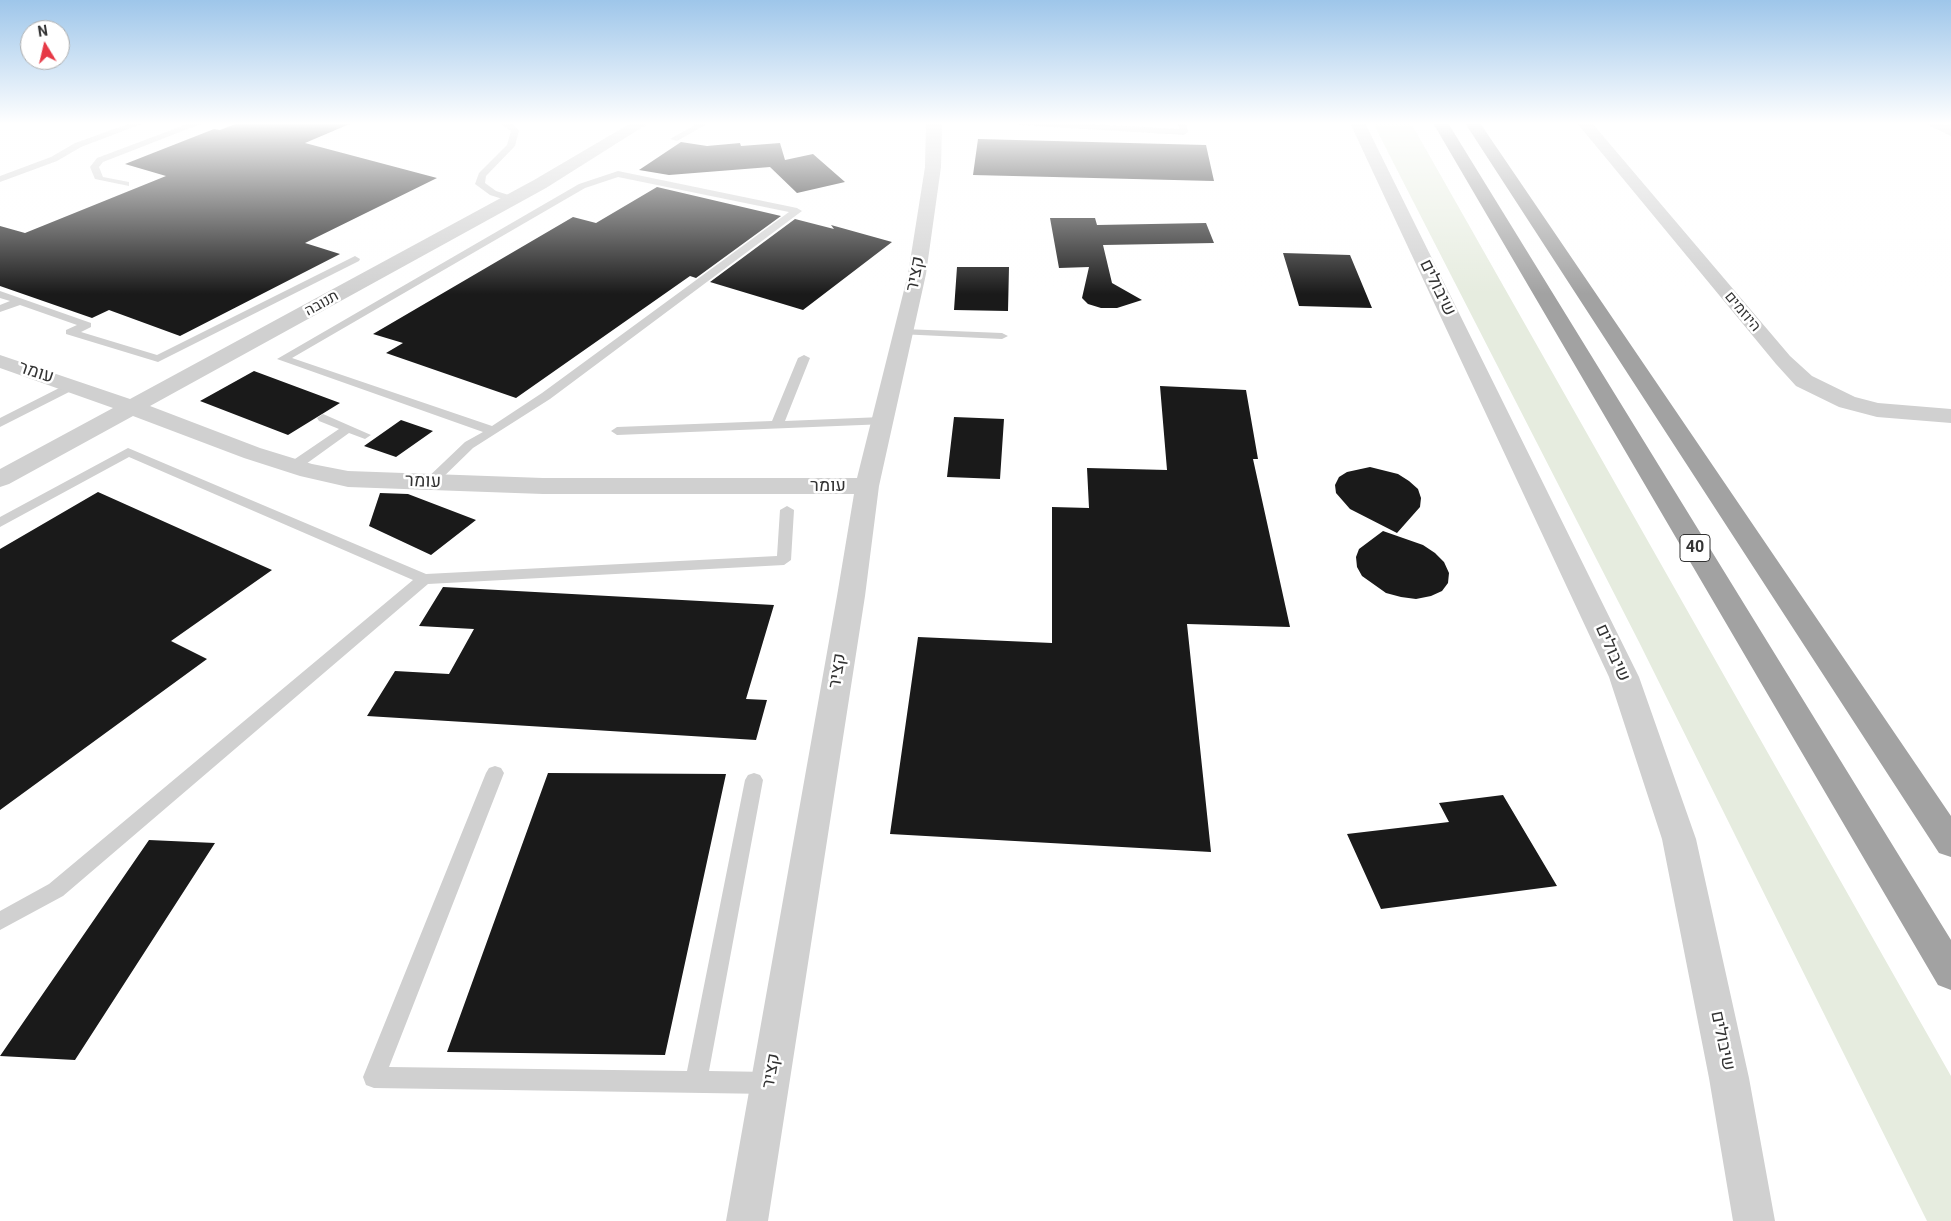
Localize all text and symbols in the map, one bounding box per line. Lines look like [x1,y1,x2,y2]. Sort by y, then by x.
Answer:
north arrow [20,20,70,70]
text: N [37,22,49,40]
street label: קציר [902,255,930,293]
street label: שיבולים [1414,256,1460,320]
street label: תנובה [302,287,342,321]
street label: היוזמים [1720,288,1764,336]
street label: עומר [16,357,56,389]
street label: עומר [405,471,441,493]
street label: עומר [810,475,846,497]
road number: 40 [1680,534,1710,562]
street label: שיבולים [1590,621,1634,685]
street label: קציר [825,652,851,690]
street label: שיבולים [1705,1009,1739,1073]
street label: קציר [758,1052,786,1090]

